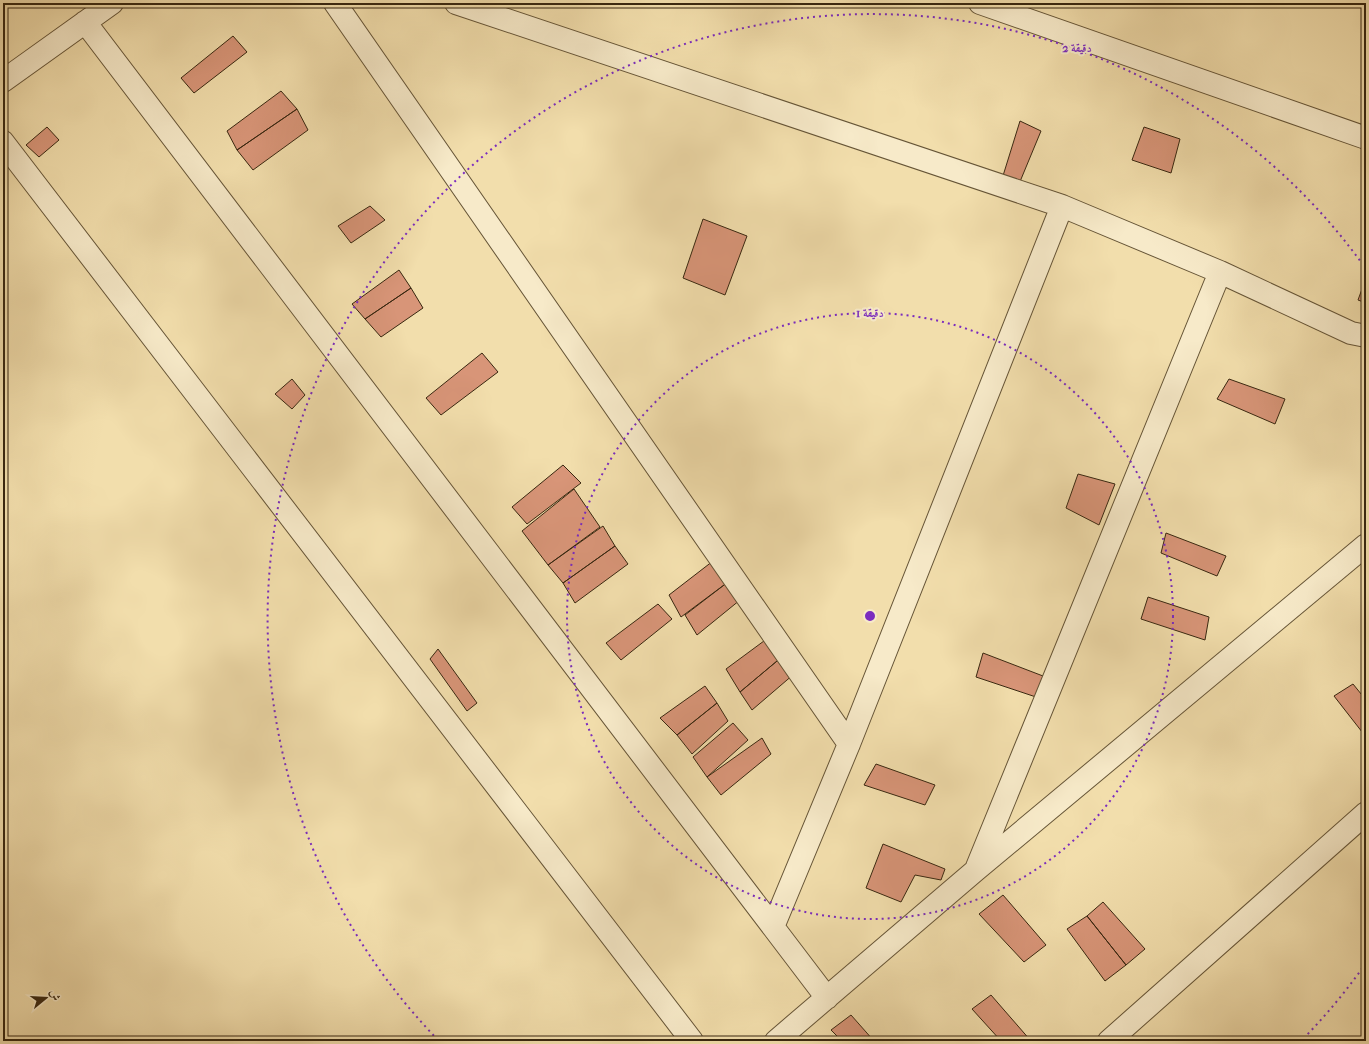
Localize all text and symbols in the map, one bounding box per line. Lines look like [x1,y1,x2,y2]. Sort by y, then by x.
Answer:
text: 2 دقيقة [1062,41,1092,55]
text: 1 دقيقة [856,306,884,320]
centre of rings [863,609,877,623]
north arrow [26,978,66,1018]
text: ش [47,988,63,1002]

